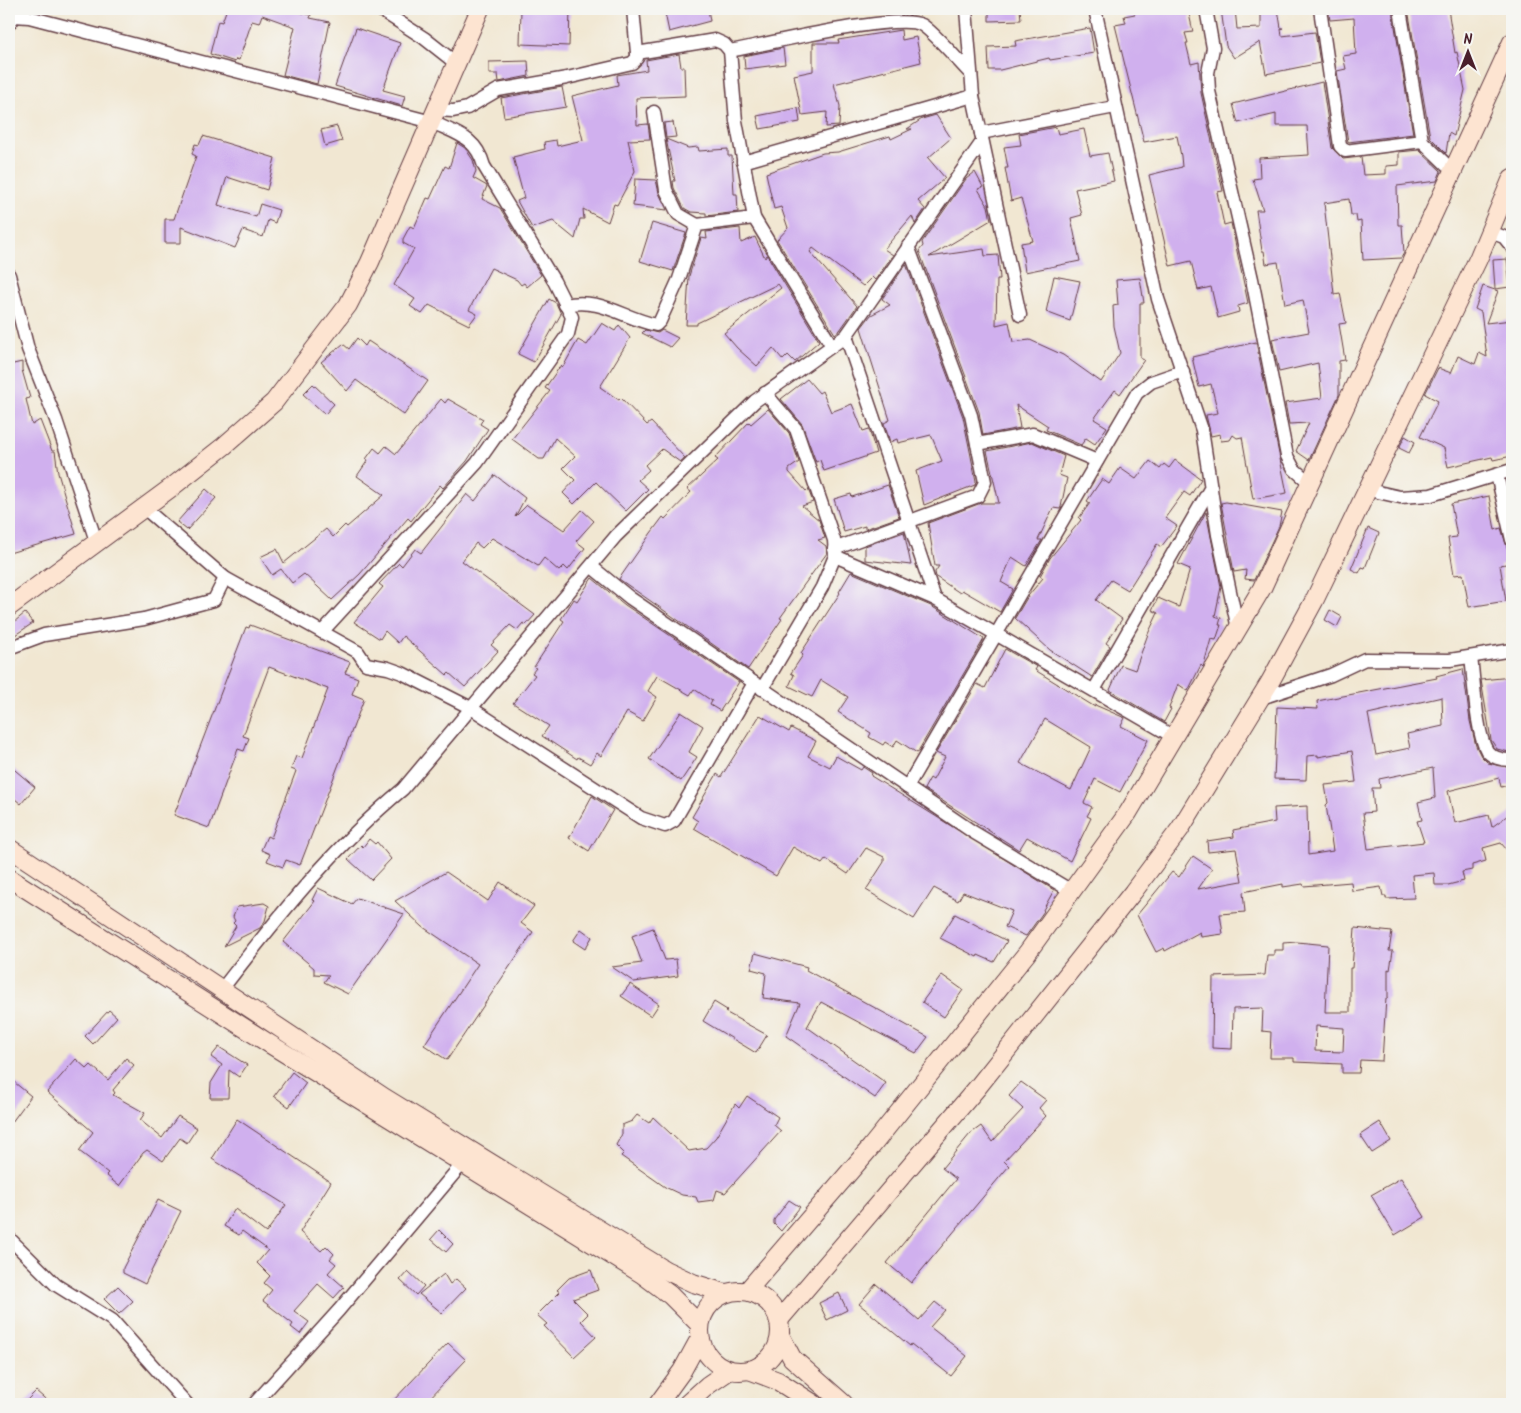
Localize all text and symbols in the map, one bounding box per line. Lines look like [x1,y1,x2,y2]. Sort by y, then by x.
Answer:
north arrow [1444,28,1494,78]
text: N [1464,29,1473,51]

